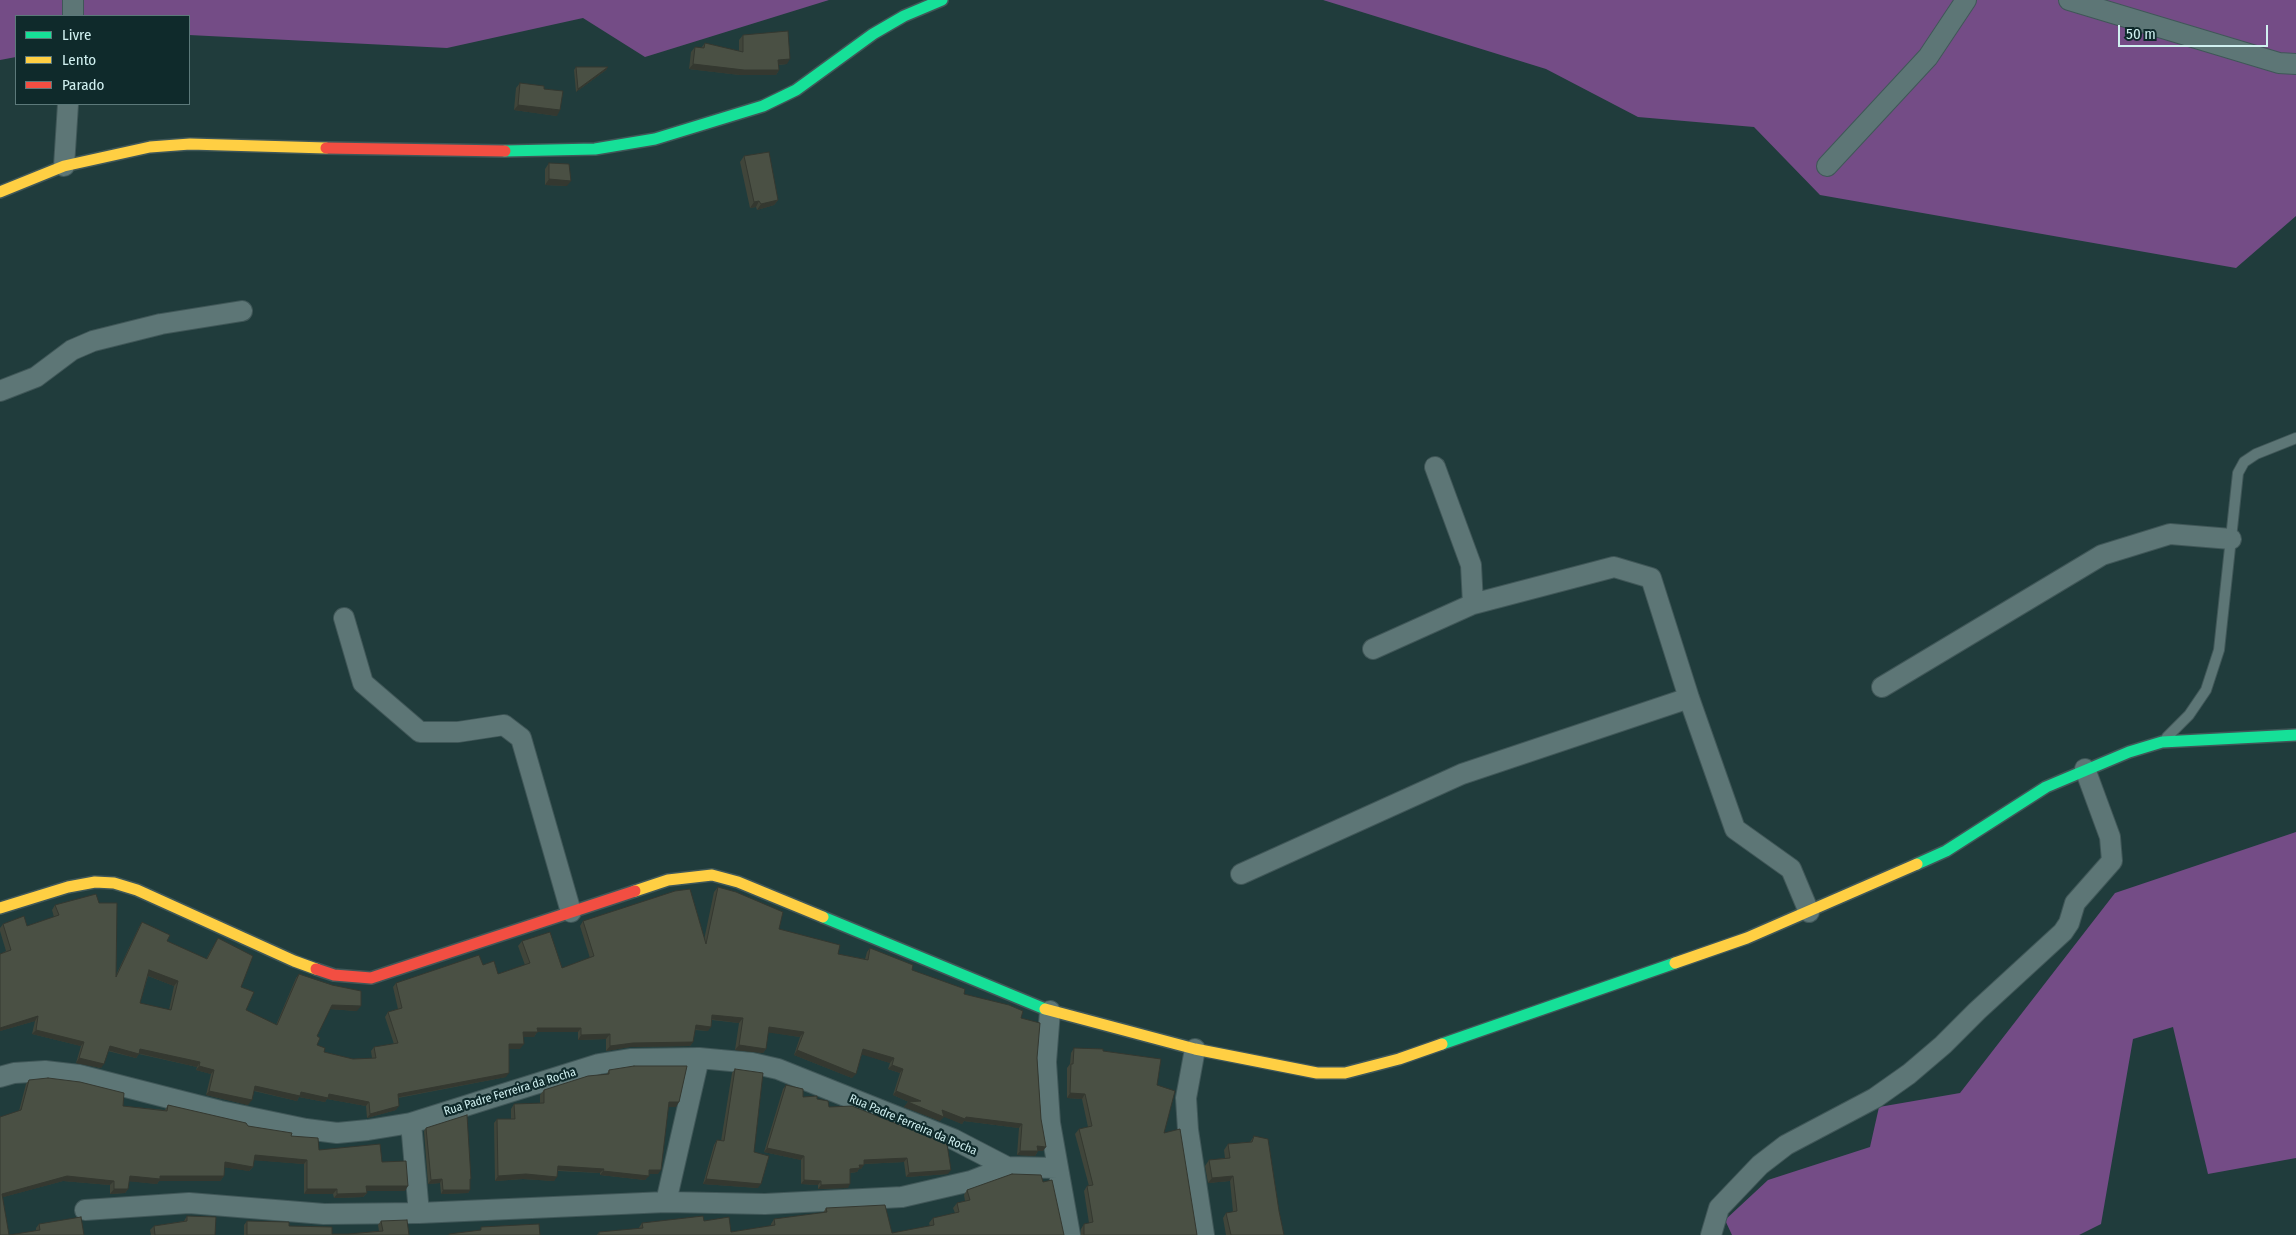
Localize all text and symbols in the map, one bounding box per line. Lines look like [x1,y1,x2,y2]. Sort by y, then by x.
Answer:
legend [15,15,190,105]
scale bar [2121,15,2271,47]
text: 50 m [2126,25,2156,43]
text: Livre [62,26,91,44]
text: Lento [62,51,96,69]
text: Parado [62,76,104,94]
street label: Rua Padre Ferreira da Rocha [442,1065,578,1119]
street label: Rua Padre Ferreira da Rocha [847,1092,979,1158]

